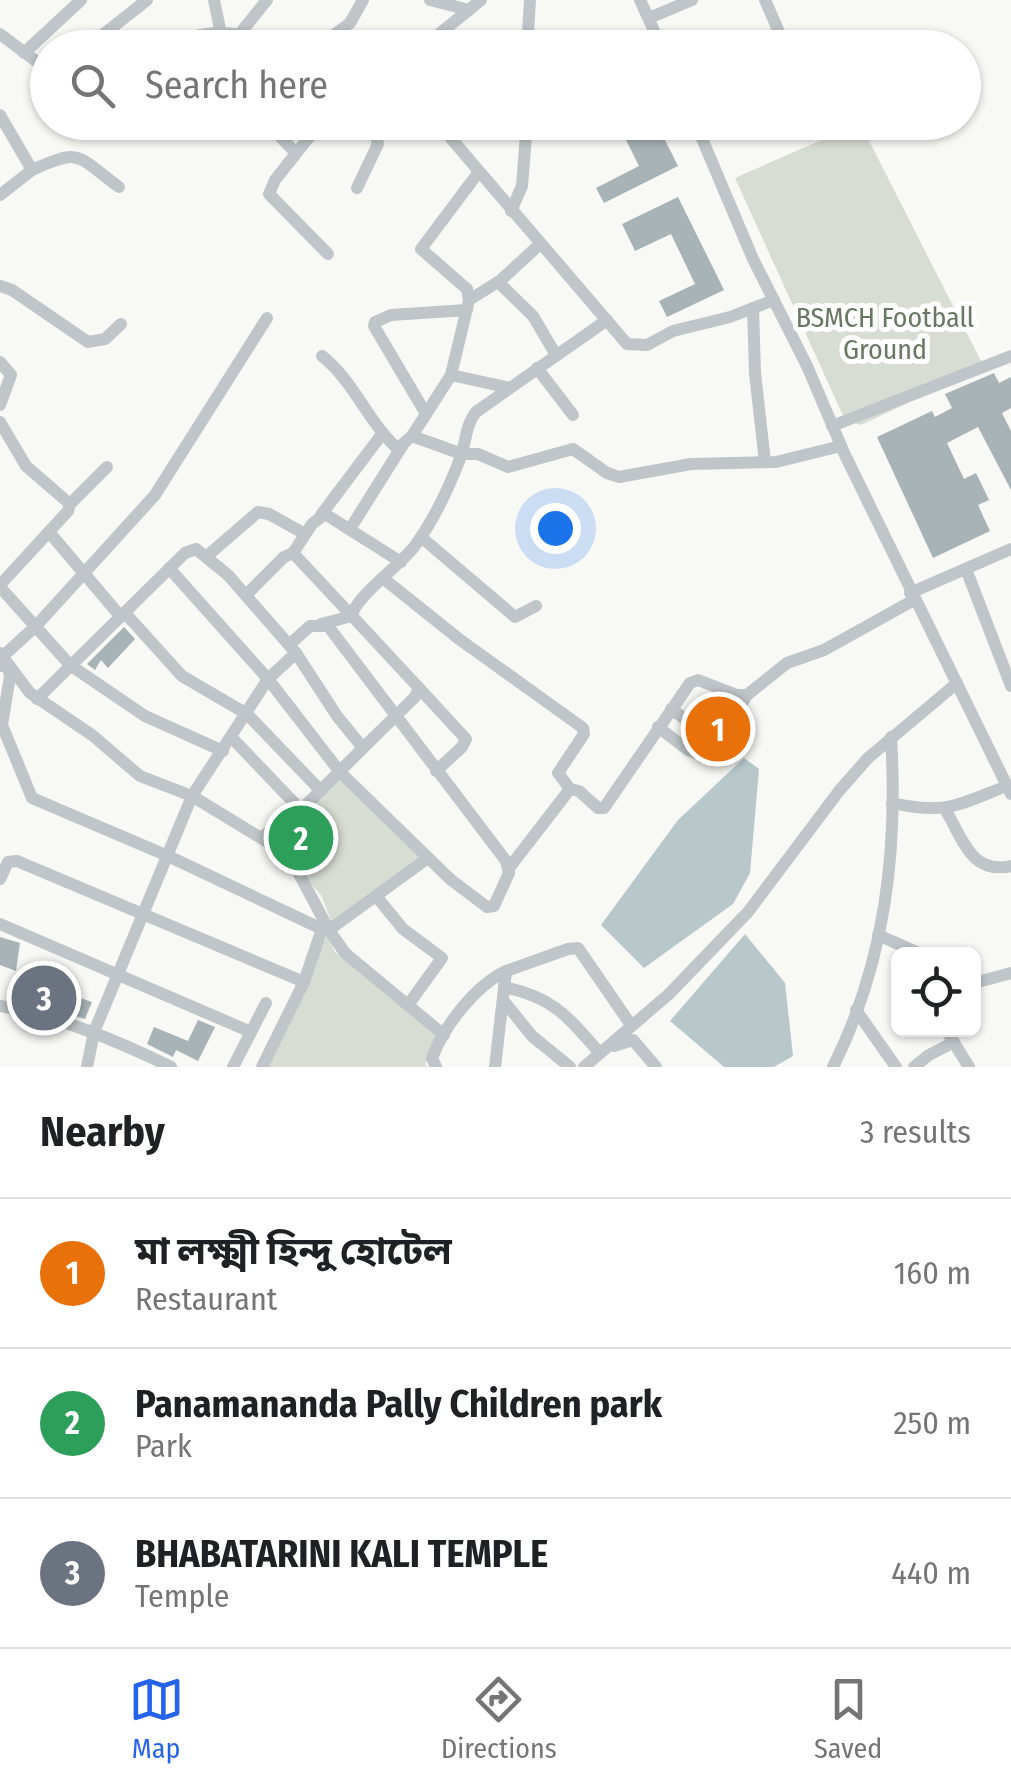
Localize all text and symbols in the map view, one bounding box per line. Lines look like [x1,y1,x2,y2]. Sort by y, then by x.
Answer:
search box [30,30,981,140]
icon: search [65,58,120,113]
text: Search here [145,62,328,108]
park label: BSMCH Football Ground [796,301,974,366]
your location [530,503,581,554]
pin: 1 [686,692,750,766]
pin: 2 [268,800,334,876]
map controls [891,947,981,1037]
button: locate [891,947,981,1037]
pin: 3 [12,960,76,1036]
text: Nearby [40,1107,165,1157]
text: 3 results [860,1113,971,1151]
text: মা লক্ষ্মী হিন্দু হোটেল [135,1228,452,1274]
text: 1 [66,1254,79,1292]
text: 160 m [894,1254,971,1292]
text: Restaurant [135,1280,277,1318]
text: Panamananda Pally Children park [135,1381,662,1427]
text: 2 [65,1404,80,1442]
text: 250 m [893,1404,971,1442]
text: Park [135,1427,192,1465]
text: BHABATARINI KALI TEMPLE [135,1531,548,1577]
text: 3 [65,1554,80,1592]
text: 440 m [891,1554,971,1592]
text: Temple [135,1577,230,1615]
tab: Map [129,1672,184,1765]
tab: Directions [441,1672,557,1765]
tab: Saved [814,1672,882,1765]

